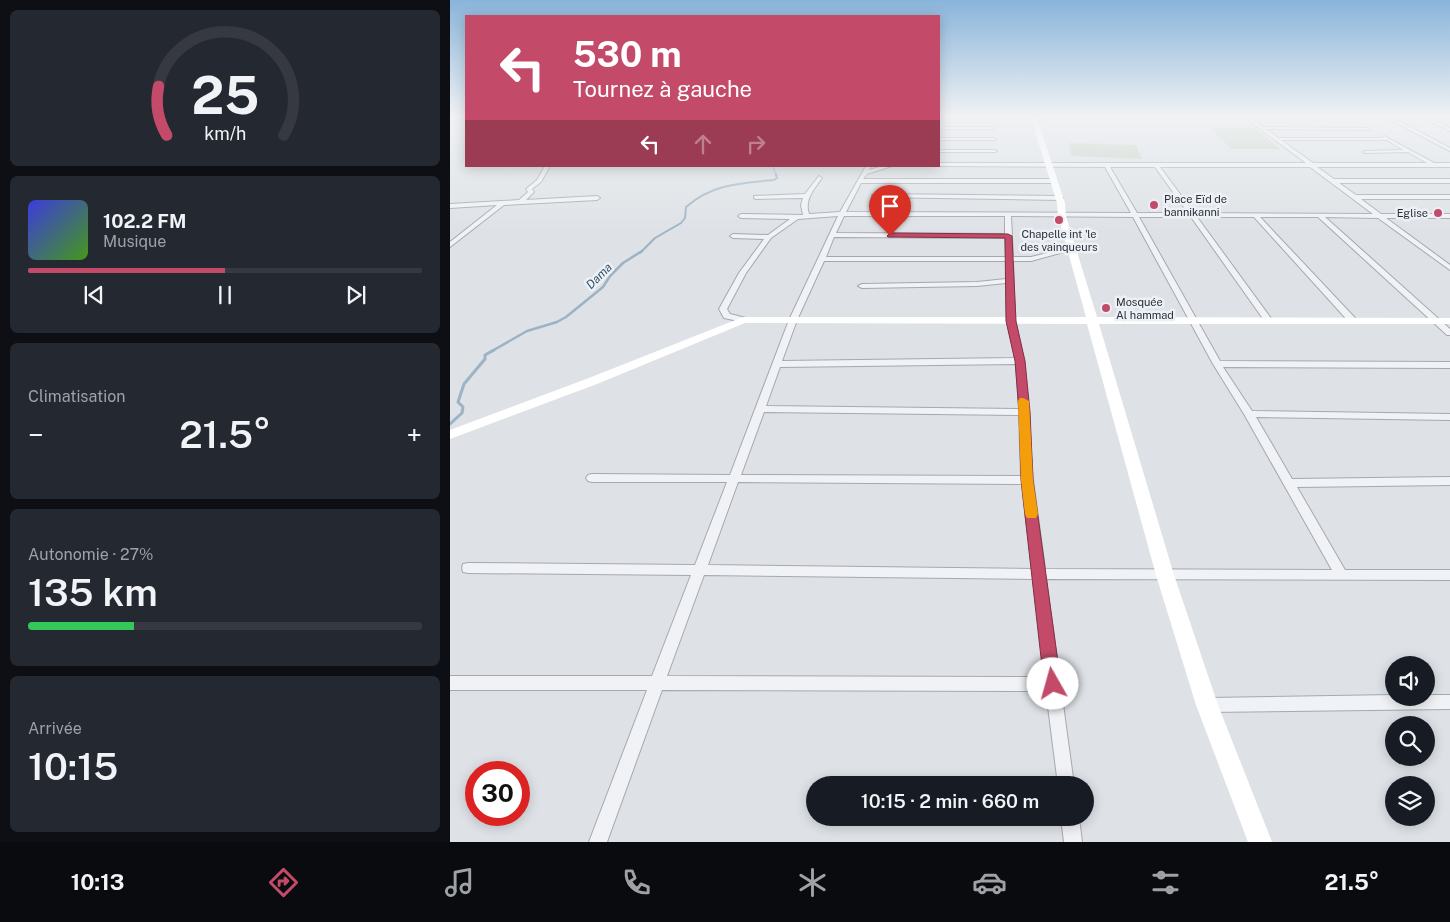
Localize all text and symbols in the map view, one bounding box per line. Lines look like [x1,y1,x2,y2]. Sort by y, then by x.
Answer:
text: 530 m [573,34,682,75]
icon: left [490,35,555,100]
text: 25 [191,65,259,126]
text: Tournez à gauche [573,76,752,102]
text: km/h [204,123,246,144]
icon: left [636,130,664,158]
icon: ahead [689,130,717,158]
icon: right [742,130,770,158]
pin [869,185,911,236]
icon: arrive [876,192,904,220]
place label: Place Eïd de bannikanni [1164,193,1227,218]
marker: Place Eïd de bannikanni [1148,199,1160,211]
place label: Eglise [1397,207,1428,219]
marker: Eglise [1432,207,1444,219]
text: 102.2 FM [103,210,186,232]
marker: Chapelle int 'le des vainqueurs [1053,214,1065,226]
place label: Chapelle int 'le des vainqueurs [1021,228,1098,253]
text: Musique [103,232,166,251]
water label: Dama [583,260,615,292]
icon: previous [80,281,108,309]
icon: pause [211,281,239,309]
icon: next [342,281,370,309]
place label: Mosquée Al hammad [1116,296,1174,321]
marker: Mosquée Al hammad [1100,302,1112,314]
text: Climatisation [28,387,125,406]
text: 21.5° [179,412,271,457]
text: − [28,418,44,451]
text: + [406,418,422,451]
text: Autonomie · 27% [28,545,154,564]
text: 135 km [28,570,158,615]
map controls [1385,656,1435,826]
button: sound [1385,656,1435,706]
position arrow [1026,657,1078,709]
button: search [1385,716,1435,766]
text: Arrivée [28,719,82,738]
text: 10:15 [28,744,118,789]
speed limit sign: 30 [465,761,530,826]
button: layers [1385,776,1435,826]
text: 10:15 · 2 min · 660 m [861,790,1039,812]
icon: directions [266,865,301,900]
icon: music [442,865,477,900]
icon: phone [619,865,654,900]
icon: climate [795,865,830,900]
icon: car [972,865,1007,900]
icon: filters [1148,865,1183,900]
text: 10:13 [71,869,124,895]
text: 21.5° [1325,869,1379,895]

